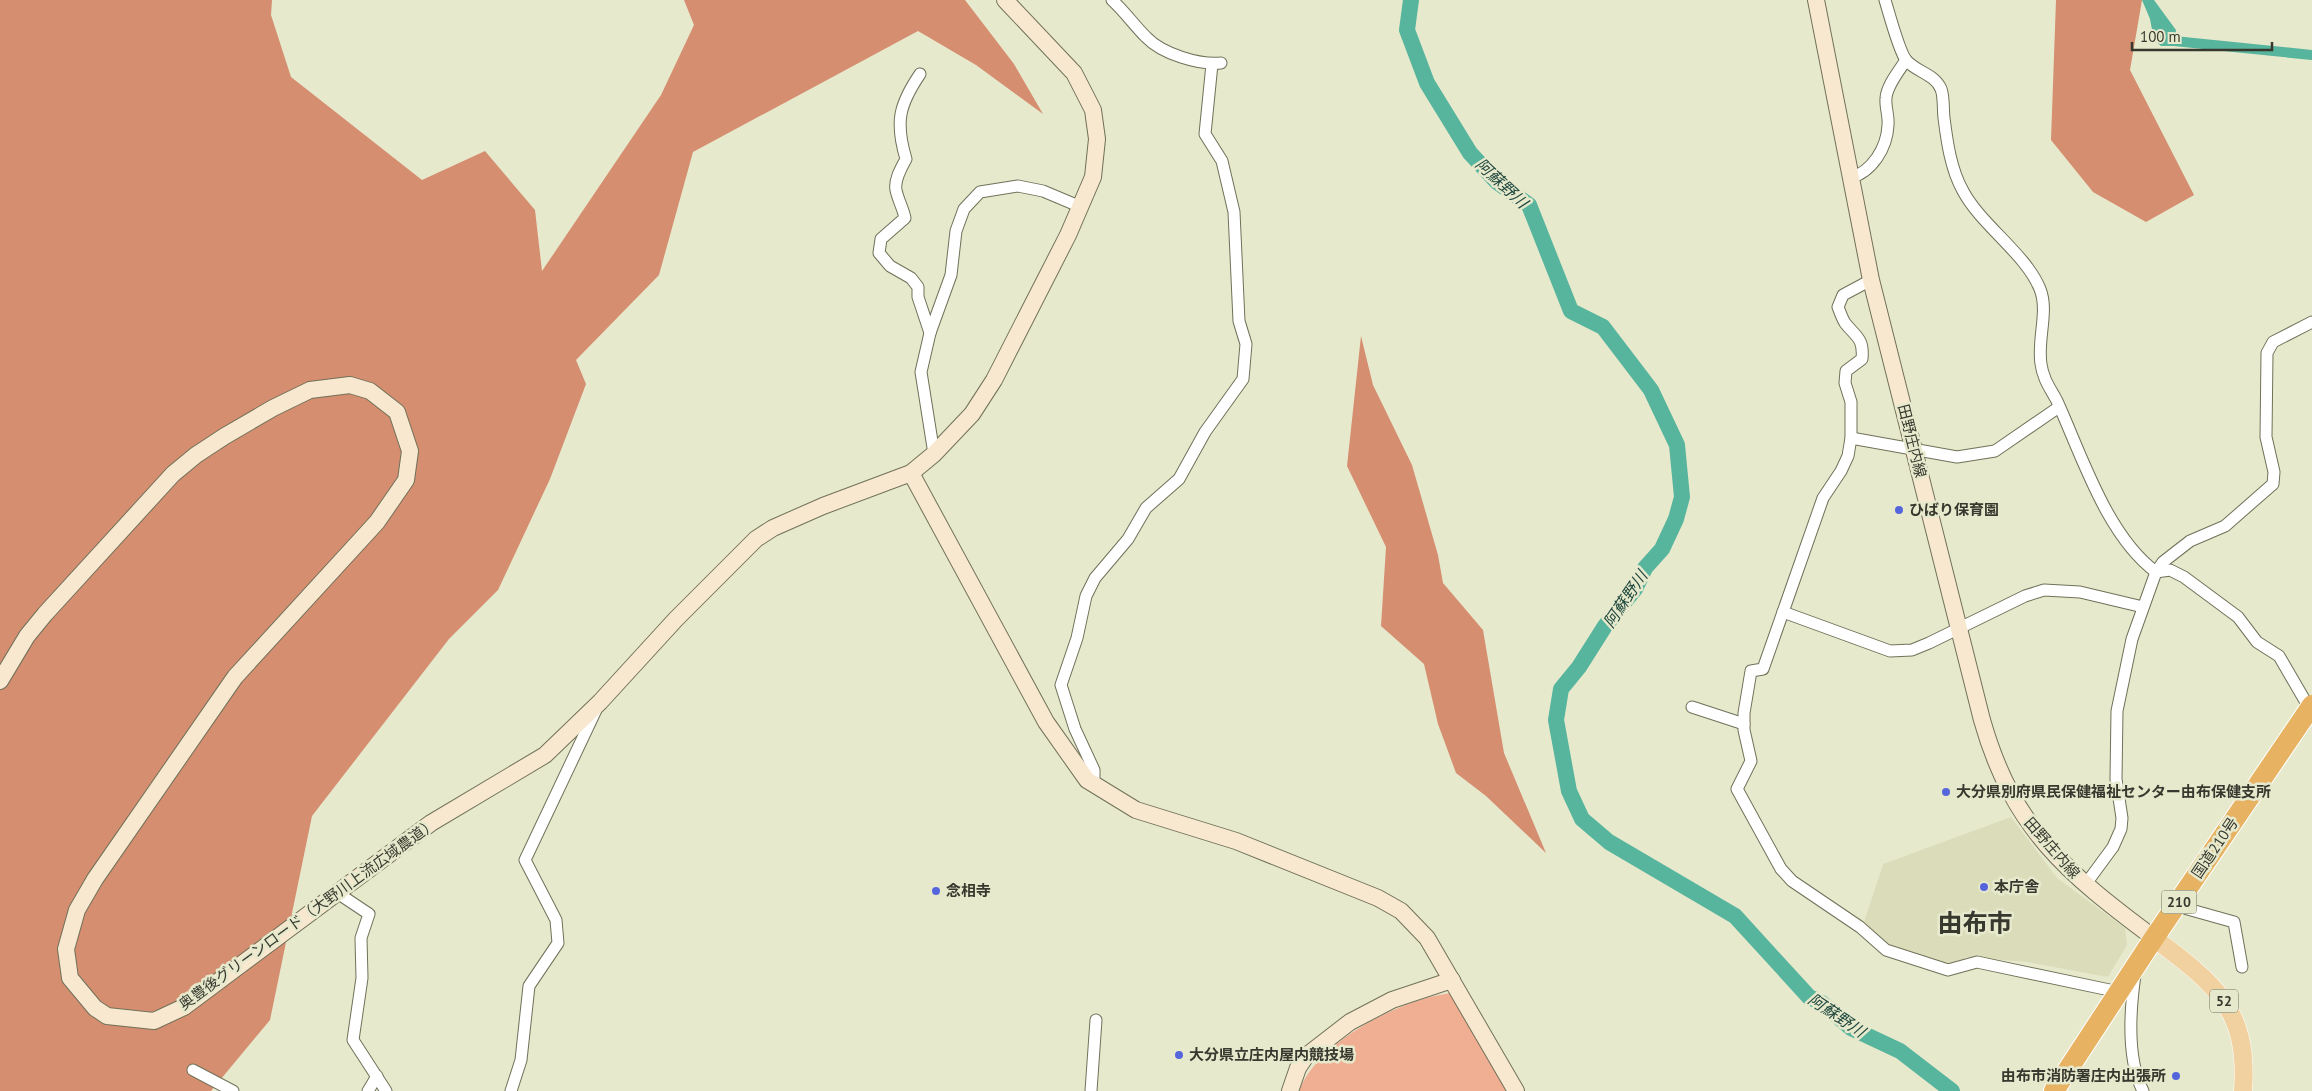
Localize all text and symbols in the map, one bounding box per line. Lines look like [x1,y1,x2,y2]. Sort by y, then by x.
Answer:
scale bar [2132,20,2272,52]
text: 100 m [2140,27,2181,46]
water label: 阿蘇野川 [1472,154,1534,213]
street label: 田野庄内線 [1894,402,1931,480]
place label: ひばり保育園 [1909,500,1999,519]
marker: ひばり保育園 [1893,504,1905,516]
water label: 阿蘇野川 [1599,565,1652,631]
place label: 大分県別府県民保健福祉センター由布保健支所 [1956,782,2271,801]
marker: 大分県別府県民保健福祉センター由布保健支所 [1940,786,1952,798]
street label: 田野庄内線 [2021,813,2084,882]
street label: 奥豊後グリーンロード（大野川上流広域農道） [175,814,440,1014]
street label: 国道210号 [2187,814,2242,882]
place label: 本庁舎 [1994,877,2040,896]
place label: 念相寺 [946,881,991,900]
marker: 本庁舎 [1978,881,1990,893]
marker: 念相寺 [930,885,942,897]
road number: 210 [2162,890,2196,914]
district label: 由布市 [1937,907,2013,939]
water label: 阿蘇野川 [1805,989,1871,1042]
road number: 52 [2210,989,2238,1012]
place label: 大分県立庄内屋内競技場 [1189,1045,1354,1064]
marker: 大分県立庄内屋内競技場 [1173,1049,1185,1061]
place label: 由布市消防署庄内出張所 [2001,1066,2166,1085]
marker: 由布市消防署庄内出張所 [2170,1070,2182,1082]

